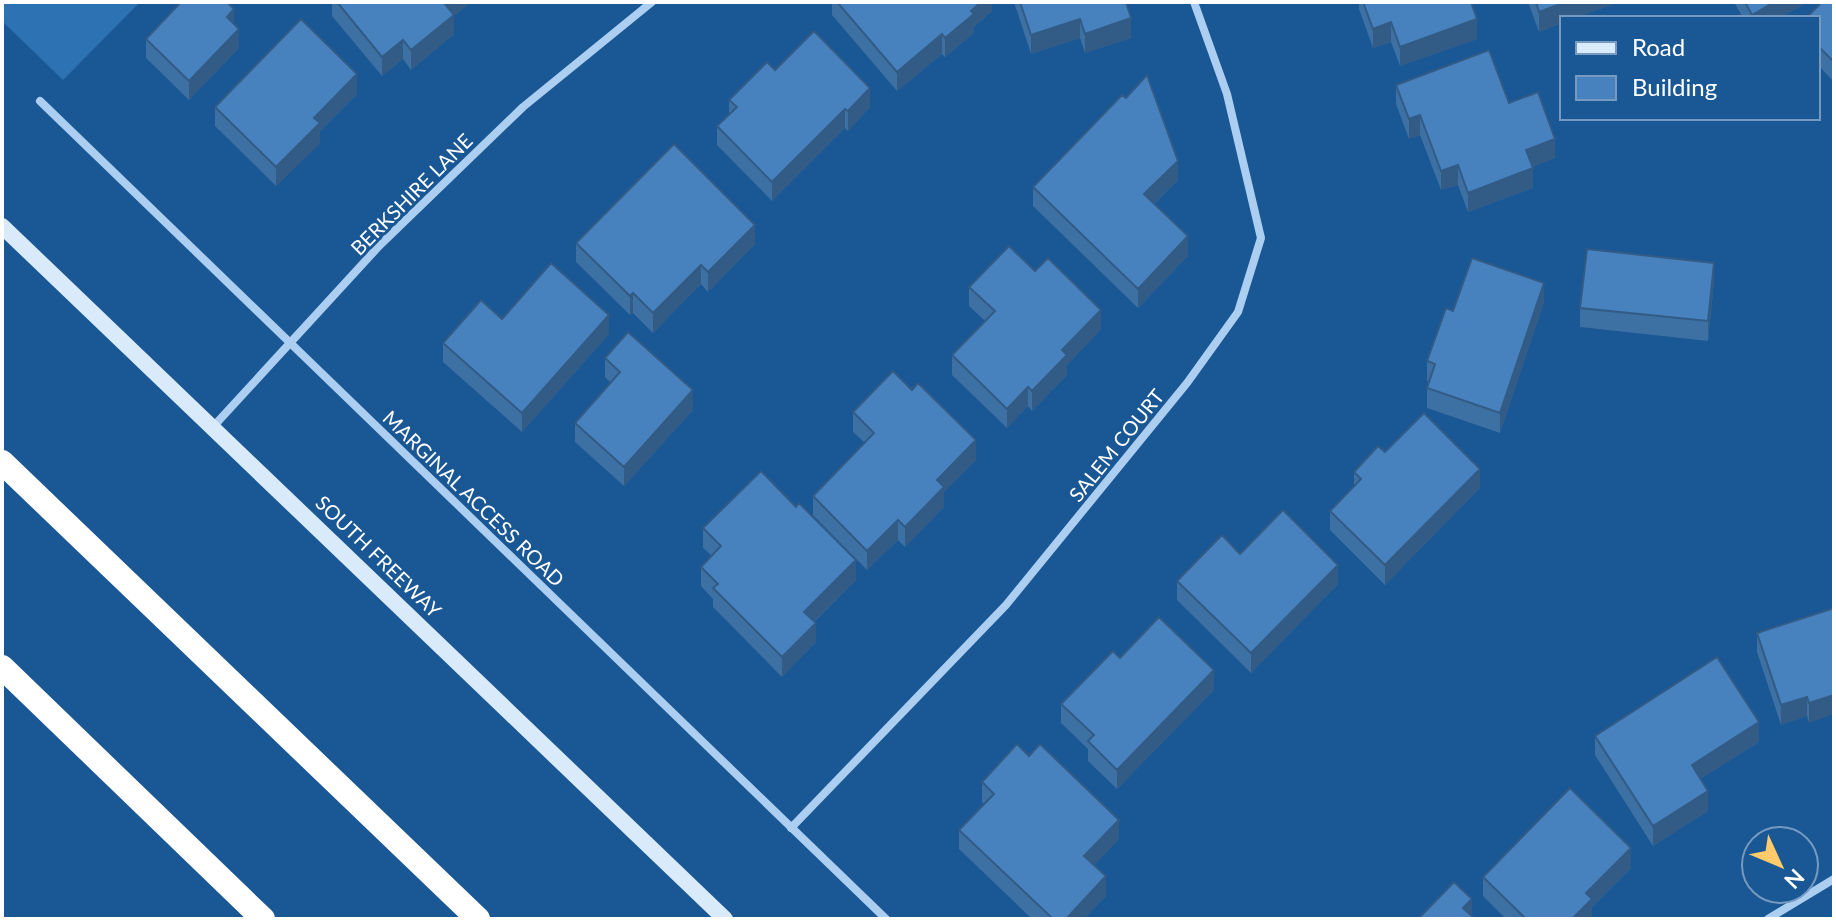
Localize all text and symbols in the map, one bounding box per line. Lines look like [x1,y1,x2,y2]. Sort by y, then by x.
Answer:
legend [1560,16,1820,120]
text: Road [1632,32,1685,61]
text: Building [1632,72,1717,101]
street label: BERKSHIRE LANE [345,128,477,260]
street label: SALEM COURT [1063,384,1169,506]
street label: MARGINAL ACCESS ROAD [378,405,570,591]
street label: SOUTH FREEWAY [311,490,447,622]
north arrow [1740,825,1820,905]
text: N [1779,864,1810,895]

